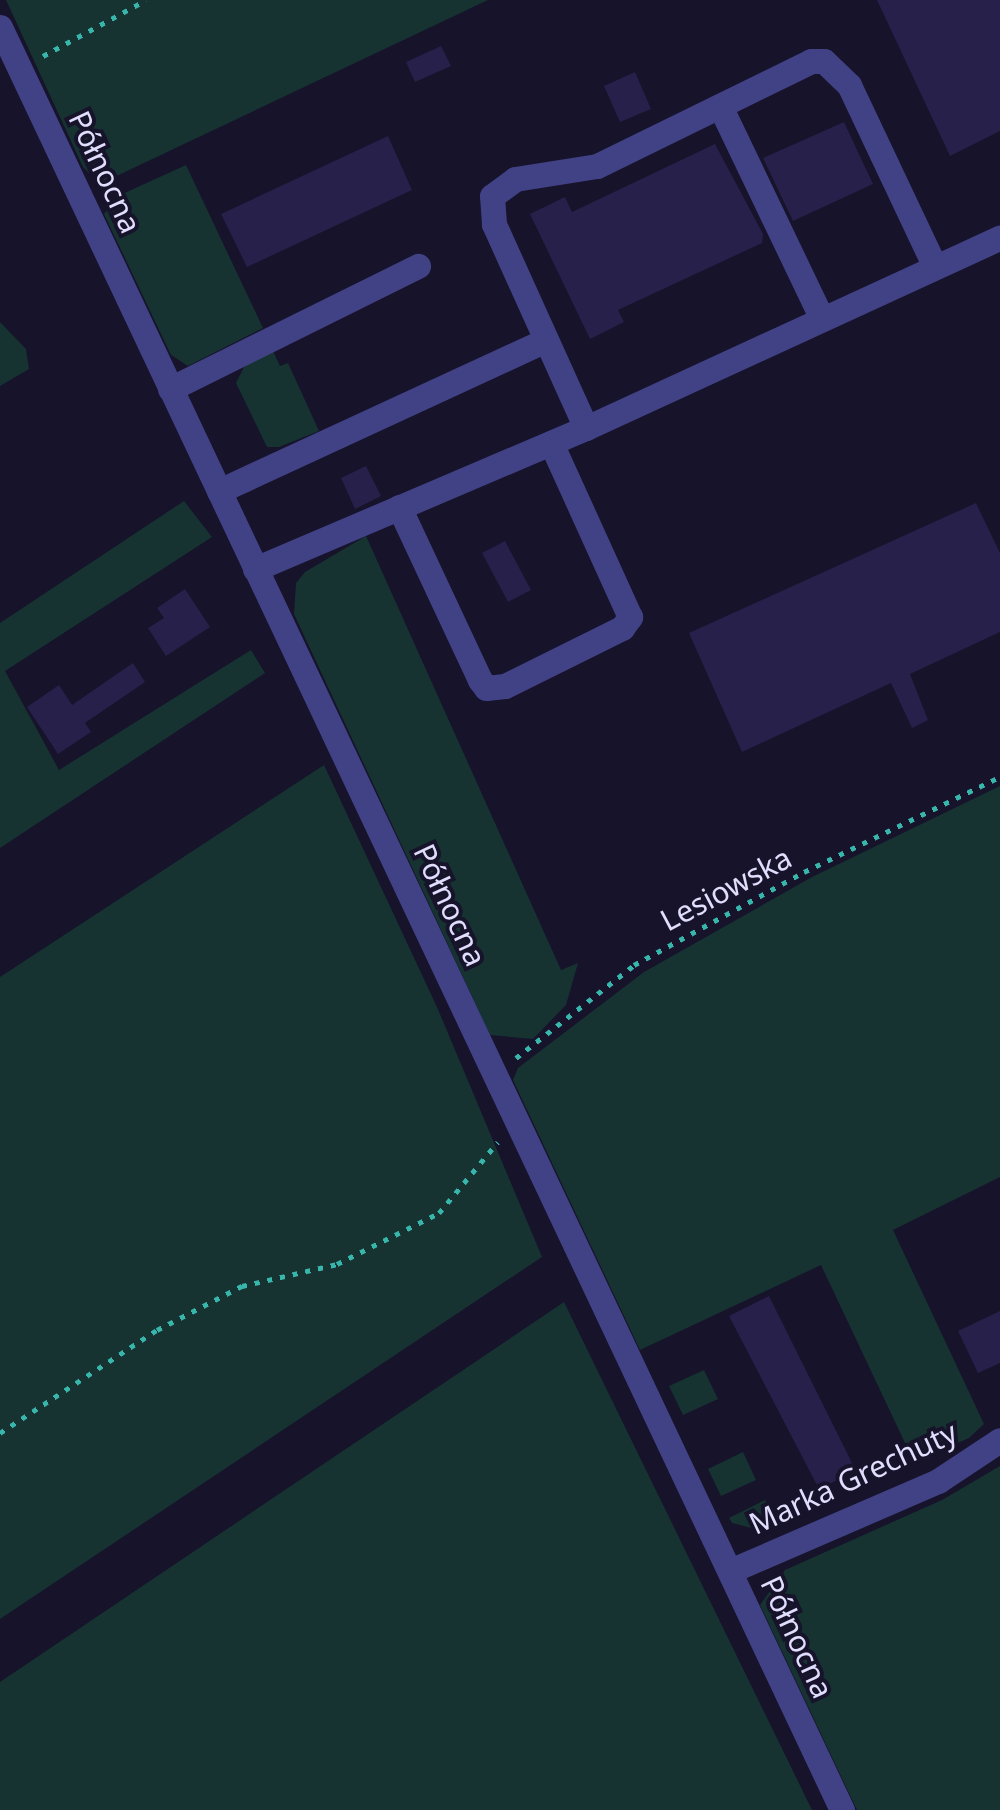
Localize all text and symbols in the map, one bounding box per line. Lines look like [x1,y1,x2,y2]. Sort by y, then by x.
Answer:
street label: Północna [61,105,149,239]
street label: Północna [406,838,494,972]
street label: Lesiowska [654,840,798,938]
street label: Marka Grechuty [743,1414,963,1542]
street label: Północna [753,1570,841,1704]

